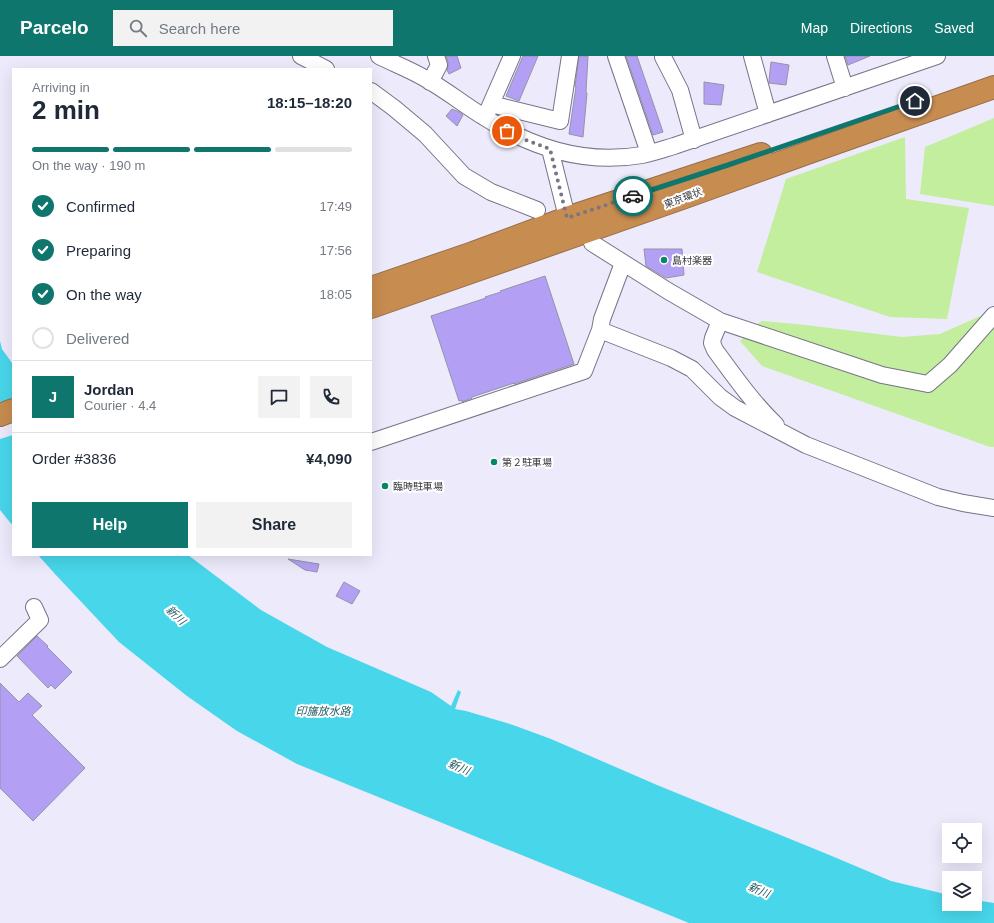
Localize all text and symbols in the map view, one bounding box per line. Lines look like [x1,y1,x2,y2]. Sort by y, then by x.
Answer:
search box [113,10,393,46]
text: Parcelo [20,17,89,38]
icon: search [127,17,149,39]
text: Search here [159,20,240,37]
text: Map [801,20,828,36]
text: Directions [850,20,912,36]
text: Saved [934,20,974,36]
text: Arriving in [32,80,90,95]
pin [898,84,932,118]
icon: home [904,90,926,112]
text: 18:15–18:20 [267,94,352,111]
text: 2 min [32,95,100,125]
pin [490,114,524,148]
icon: bag [496,120,518,142]
text: On the way · 190 m [32,158,145,173]
courier [613,176,653,216]
icon: car [622,185,644,207]
street label: 東京環状 [662,186,704,210]
icon: check [32,195,54,217]
text: Confirmed [66,198,135,215]
text: 17:49 [319,199,352,214]
icon: check [32,239,54,261]
text: Preparing [66,242,131,259]
text: 17:56 [319,243,352,258]
marker: 島村楽器 [659,255,669,265]
place label: 島村楽器 [672,255,712,266]
icon: check [32,283,54,305]
text: On the way [66,286,142,303]
text: 18:05 [319,287,352,302]
text: Delivered [66,330,129,347]
button: chat [258,376,300,418]
button: phone [310,376,352,418]
text: Jordan [84,381,134,398]
text: J [49,388,57,405]
text: Courier · 4.4 [84,398,156,413]
text: Order #3836 [32,450,116,467]
text: ¥4,090 [306,450,352,467]
marker: 第２駐車場 [489,457,499,467]
place label: 第２駐車場 [502,457,552,468]
marker: 臨時駐車場 [380,481,390,491]
place label: 臨時駐車場 [393,481,443,492]
button: Help [32,502,188,548]
button: Share [196,502,352,548]
water label: 新川 [164,603,189,628]
water label: 印旛放水路 [296,705,351,717]
water label: 新川 [447,757,472,777]
map controls [942,823,982,911]
button: locate [942,823,982,863]
button: layers [942,871,982,911]
water label: 新川 [747,880,772,900]

